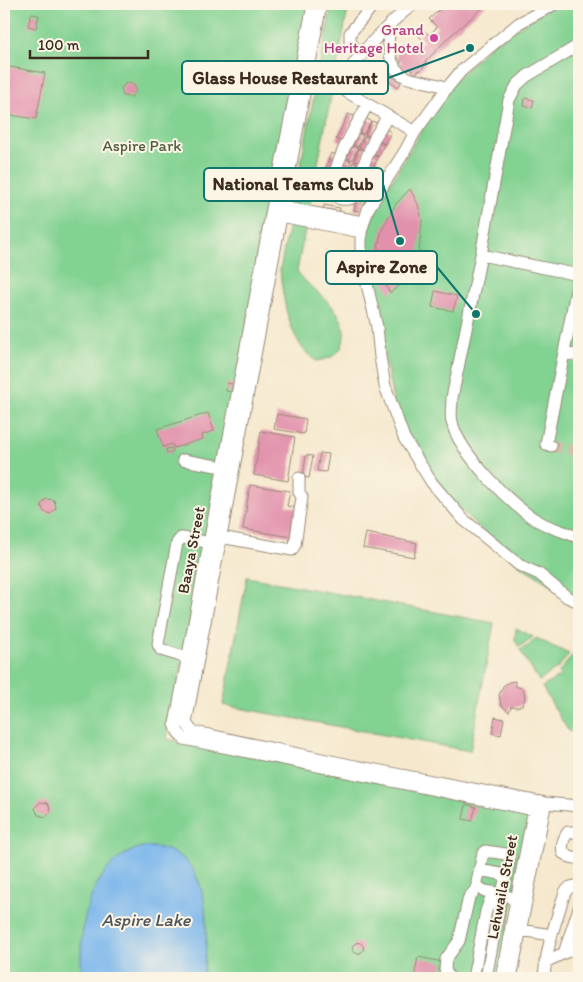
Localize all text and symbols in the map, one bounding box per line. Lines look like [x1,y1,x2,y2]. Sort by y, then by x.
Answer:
place label: Grand Heritage Hotel [324,20,424,57]
scale bar [30,28,148,60]
marker: Grand Heritage Hotel [428,32,440,44]
text: 100 m [38,36,80,54]
callout: Glass House Restaurant [182,61,388,94]
text: Glass House Restaurant [192,67,378,89]
park label: Aspire Park [103,136,181,155]
callout: National Teams Club [204,168,383,201]
text: National Teams Club [212,173,374,195]
callout: Aspire Zone [326,251,437,284]
text: Aspire Zone [336,256,428,278]
street label: Baaya Street [173,505,209,595]
street label: Lehwaila Street [483,833,521,941]
water label: Aspire Lake [102,909,192,931]

